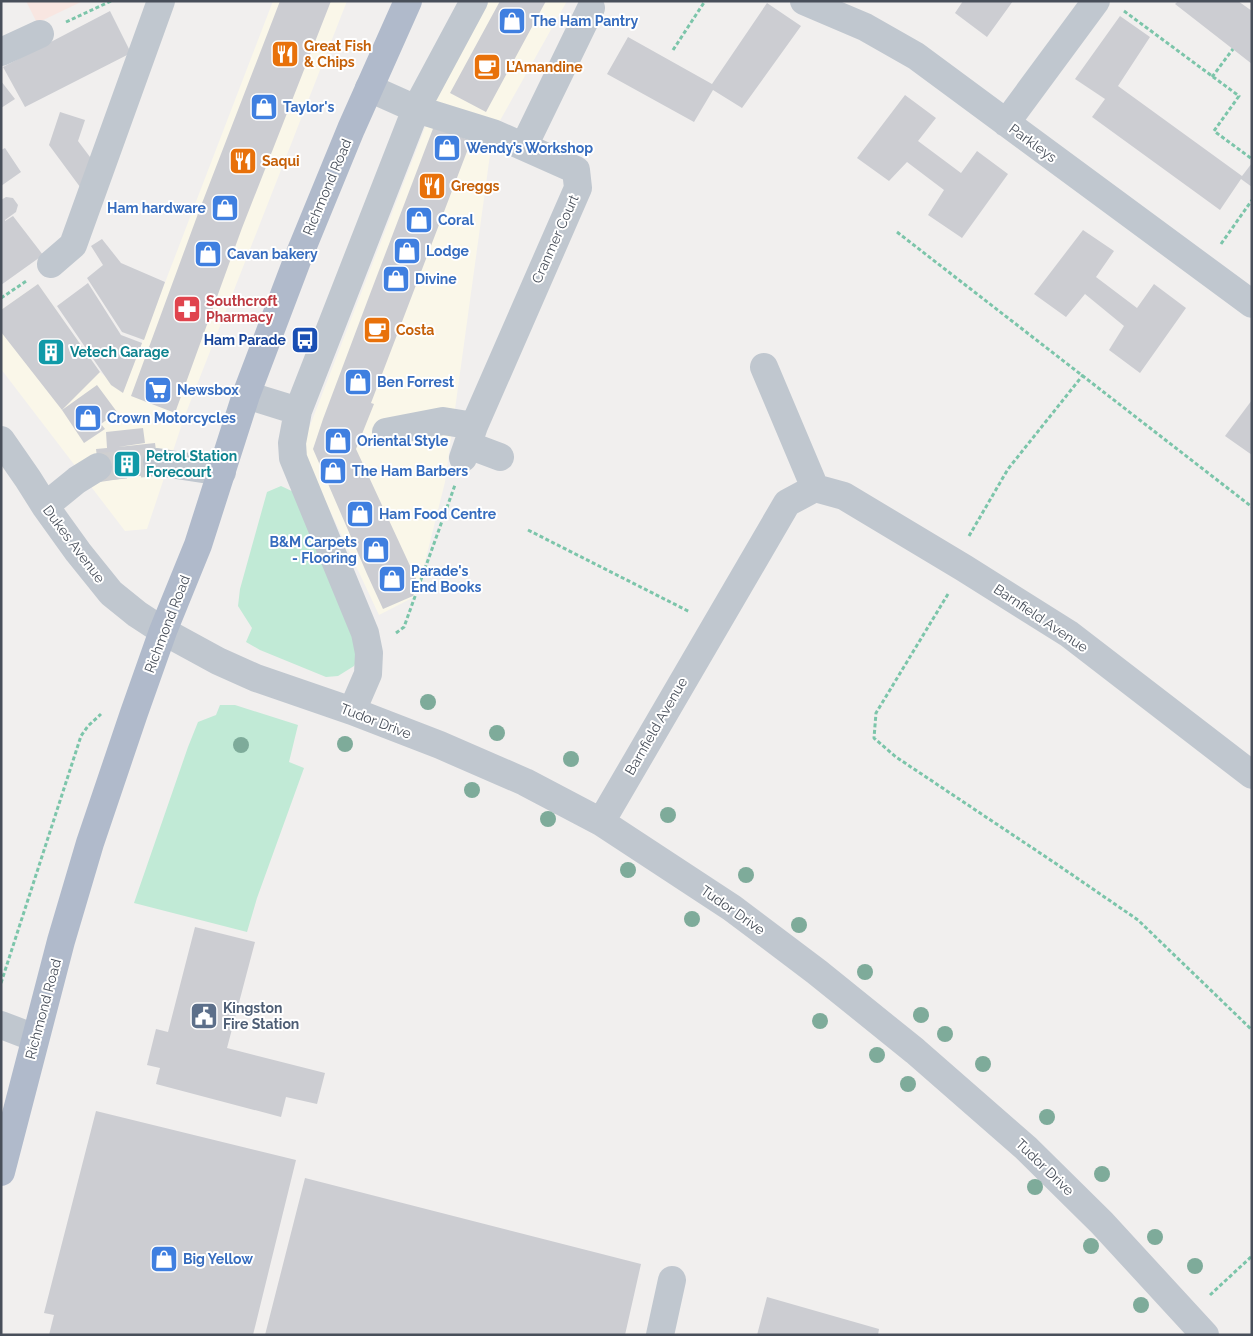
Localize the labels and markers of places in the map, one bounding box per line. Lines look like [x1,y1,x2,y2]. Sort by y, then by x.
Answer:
shop icon: The Ham Pantry [497,6,527,36]
place label: The Ham Pantry [531,13,639,29]
place label: Great Fish & Chips [304,38,372,70]
restaurant icon: Great Fish & Chips [270,39,300,69]
cafe icon: L’Amandine [472,52,502,82]
place label: L’Amandine [506,59,583,75]
shop icon: Taylor's [249,92,279,122]
place label: Taylor's [283,99,334,115]
shop icon: Wendy’s Workshop [432,133,462,163]
place label: Wendy’s Workshop [466,140,593,156]
restaurant icon: Saqui [228,146,258,176]
place label: Saqui [262,153,300,169]
restaurant icon: Greggs [417,171,447,201]
place label: Greggs [451,178,500,194]
shop icon: Ham hardware [210,193,240,223]
place label: Ham hardware [107,200,207,216]
shop icon: Coral [404,205,434,235]
place label: Coral [438,212,474,228]
shop icon: Lodge [392,236,422,266]
shop icon: Cavan bakery [193,239,223,269]
place label: Lodge [426,243,470,259]
place label: Cavan bakery [227,246,318,262]
shop icon: Divine [381,264,411,294]
place label: Divine [415,271,457,287]
place label: Southcroft Pharmacy [206,293,278,325]
pharmacy icon: Southcroft Pharmacy [172,294,202,324]
cafe icon: Costa [362,315,392,345]
place label: Costa [396,322,434,338]
bus stop icon: Ham Parade [290,325,320,355]
place label: Ham Parade [204,332,287,348]
building icon: Vetech Garage [36,337,66,367]
place label: Vetech Garage [70,344,170,360]
shop icon: Ben Forrest [343,367,373,397]
place label: Ben Forrest [377,374,455,390]
supermarket icon: Newsbox [143,375,173,405]
place label: Newsbox [177,382,239,398]
shop icon: Crown Motorcycles [73,403,103,433]
place label: Crown Motorcycles [107,410,236,426]
shop icon: Oriental Style [323,426,353,456]
place label: Oriental Style [357,433,449,449]
place label: Petrol Station Forecourt [146,448,237,480]
building icon: Petrol Station Forecourt [112,449,142,479]
shop icon: The Ham Barbers [318,456,348,486]
place label: The Ham Barbers [352,463,468,479]
shop icon: Ham Food Centre [345,499,375,529]
place label: Ham Food Centre [379,506,497,522]
place label: B&M Carpets - Flooring [270,534,357,566]
shop icon: B&M Carpets - Flooring [361,535,391,565]
place label: Parade's End Books [411,563,481,595]
shop icon: Parade's End Books [377,564,407,594]
place label: Kingston Fire Station [223,1000,299,1032]
public building icon: Kingston Fire Station [189,1001,219,1031]
shop icon: Big Yellow [149,1244,179,1274]
place label: Big Yellow [183,1251,253,1267]

